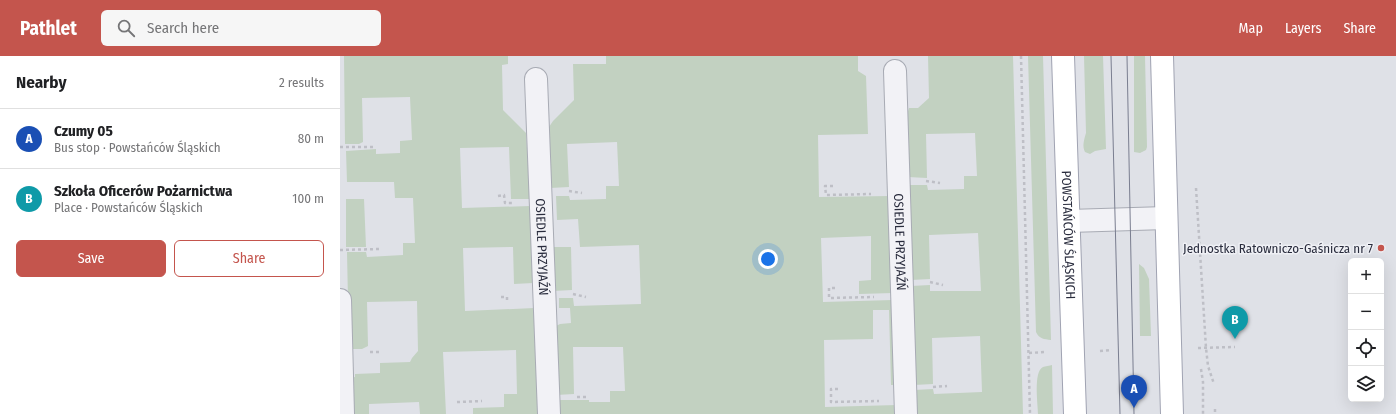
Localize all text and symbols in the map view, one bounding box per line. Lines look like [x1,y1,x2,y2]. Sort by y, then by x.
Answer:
search box [101,10,381,46]
text: Pathlet [20,17,77,40]
icon: search [115,17,137,39]
text: Search here [147,19,219,37]
text: Map [1239,20,1263,37]
text: Layers [1285,20,1321,37]
text: Share [1343,20,1376,37]
text: Nearby [16,72,67,93]
text: 2 results [279,75,324,90]
text: Czumy 05 [54,122,113,140]
text: A [25,131,33,146]
text: 80 m [298,131,324,146]
text: Bus stop · Powstańców Śląskich [54,140,221,155]
street label: POWSTAŃCÓW ŚLĄSKICH [1059,170,1079,299]
text: Szkoła Oficerów Pożarnictwa [54,182,232,200]
text: B [25,191,33,206]
text: 100 m [292,191,324,206]
street label: OSIEDLE PRZYJAŹŃ [891,193,910,291]
street label: OSIEDLE PRZYJAŹŃ [533,198,552,296]
text: Place · Powstańców Śląskich [54,200,203,215]
button: Save [16,240,166,277]
button: Share [174,240,324,277]
place label: Jednostka Ratowniczo-Gaśnicza nr 7 [1183,241,1373,256]
marker: Jednostka Ratowniczo-Gaśnicza nr 7 [1376,243,1386,253]
your location [758,249,778,269]
map controls [1348,258,1384,402]
button: + [1348,258,1384,294]
button: − [1348,294,1384,330]
pin: B [1222,306,1248,339]
button: locate [1348,330,1384,366]
button: layers [1348,366,1384,402]
pin: A [1121,375,1147,408]

